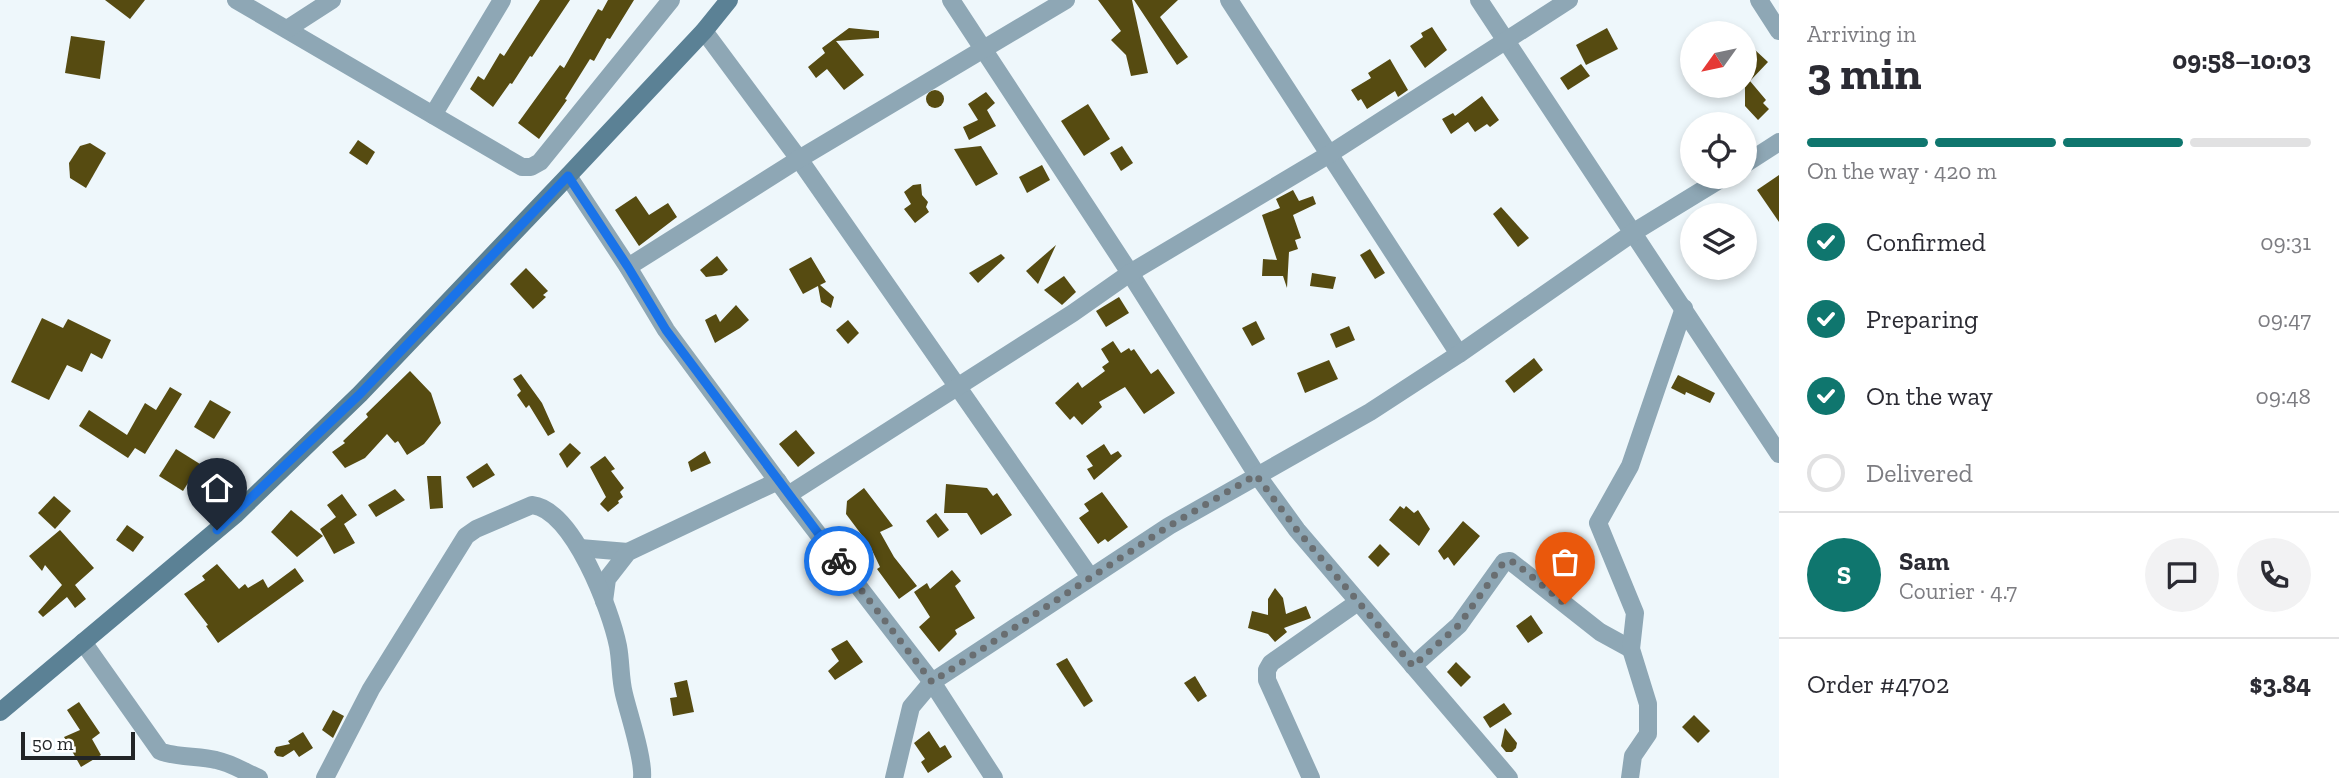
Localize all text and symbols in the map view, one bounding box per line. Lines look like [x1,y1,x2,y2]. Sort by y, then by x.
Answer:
text: Arriving in [1807,20,1916,48]
north arrow [1680,21,1757,98]
map controls [1680,21,1757,280]
text: 09:58–10:03 [2172,44,2311,76]
text: 3 min [1807,46,1921,101]
button: locate [1680,112,1757,189]
text: On the way · 420 m [1807,157,1997,185]
button: layers [1680,203,1757,280]
icon: check [1807,223,1845,261]
text: Confirmed [1866,226,1986,258]
text: 09:31 [2260,228,2311,256]
icon: check [1807,300,1845,338]
text: Preparing [1866,303,1978,335]
text: 09:47 [2258,305,2311,333]
icon: check [1807,377,1845,415]
text: On the way [1866,380,1993,412]
text: 09:48 [2256,382,2311,410]
text: Delivered [1866,457,1973,489]
pin [187,458,247,530]
icon: home [198,469,236,507]
courier [804,526,874,596]
pin [1535,532,1595,604]
button: chat [2145,538,2219,612]
button: phone [2237,538,2311,612]
icon: bike [820,542,858,580]
icon: bag [1546,543,1584,581]
text: Sam [1899,545,1949,577]
text: S [1837,559,1851,591]
text: Courier · 4.7 [1899,577,2017,605]
text: Order #4702 [1807,668,1949,700]
text: $3.84 [2250,668,2311,700]
scale bar [21,729,135,761]
text: 50 m [32,732,73,755]

